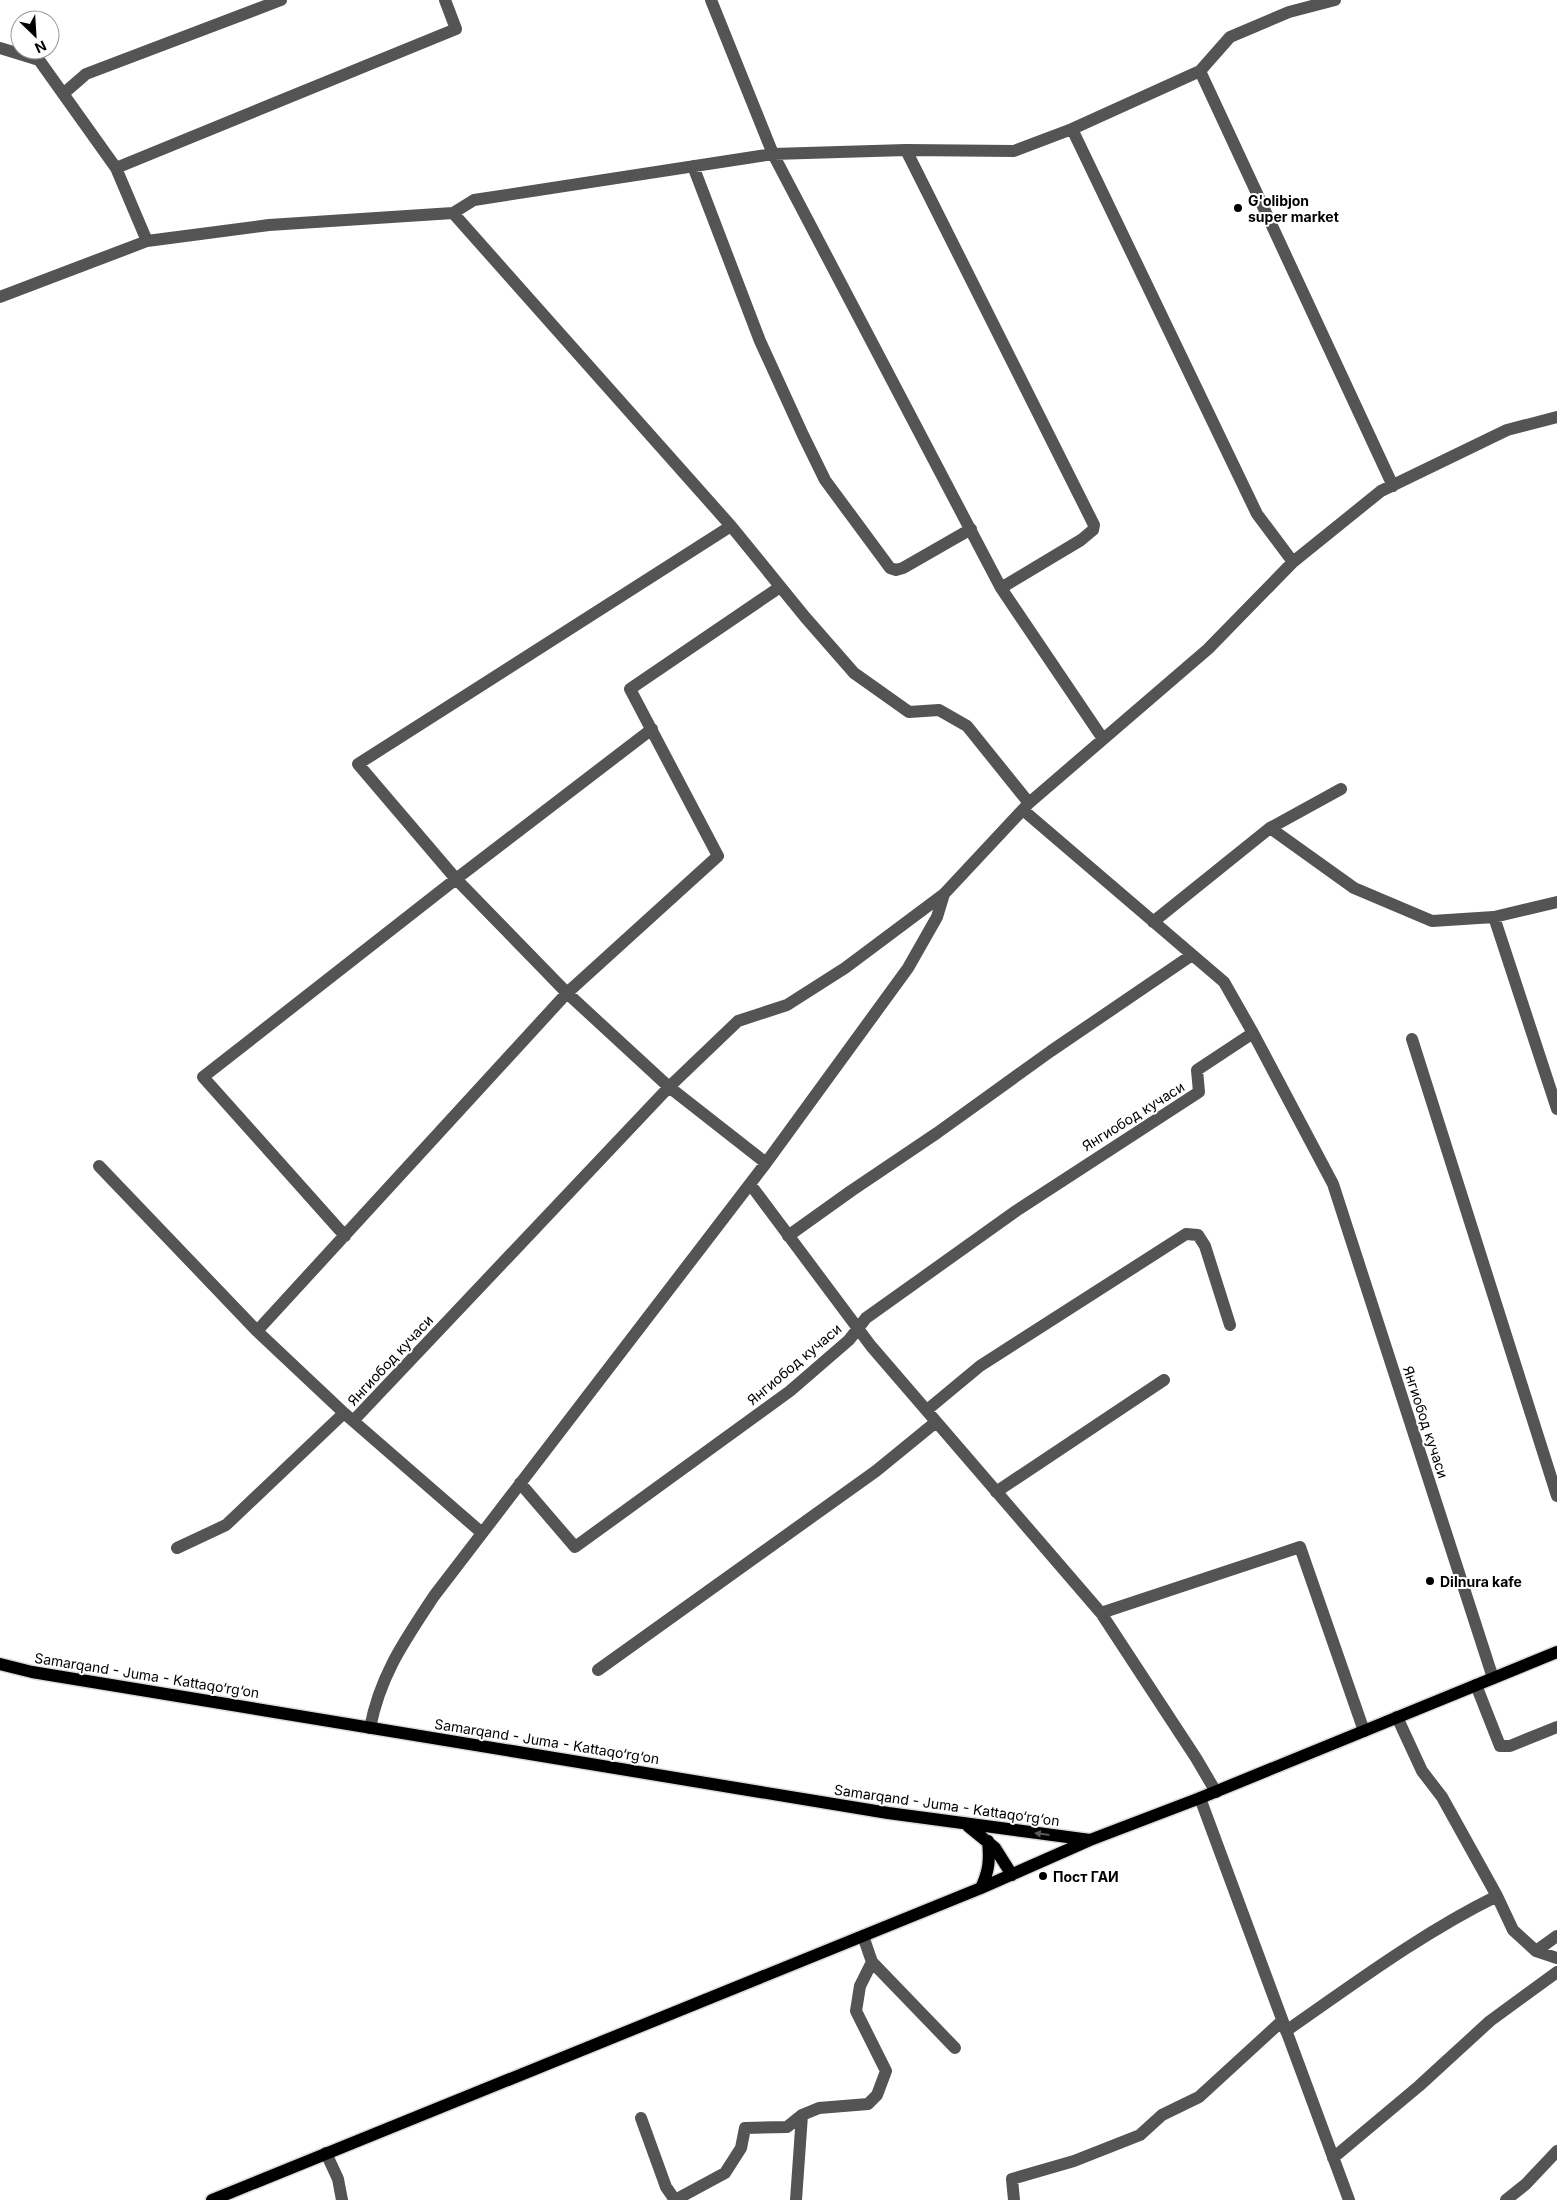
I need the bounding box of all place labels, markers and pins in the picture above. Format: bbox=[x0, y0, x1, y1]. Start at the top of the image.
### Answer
place label: G'olibjon super market bbox=[1248, 192, 1339, 225]
marker: G'olibjon super market bbox=[1232, 202, 1244, 214]
place label: Dilnura kafe bbox=[1440, 1573, 1522, 1590]
marker: Dilnura kafe bbox=[1424, 1575, 1436, 1587]
place label: Пост ГАИ bbox=[1053, 1868, 1119, 1885]
marker: Пост ГАИ bbox=[1037, 1870, 1049, 1882]

